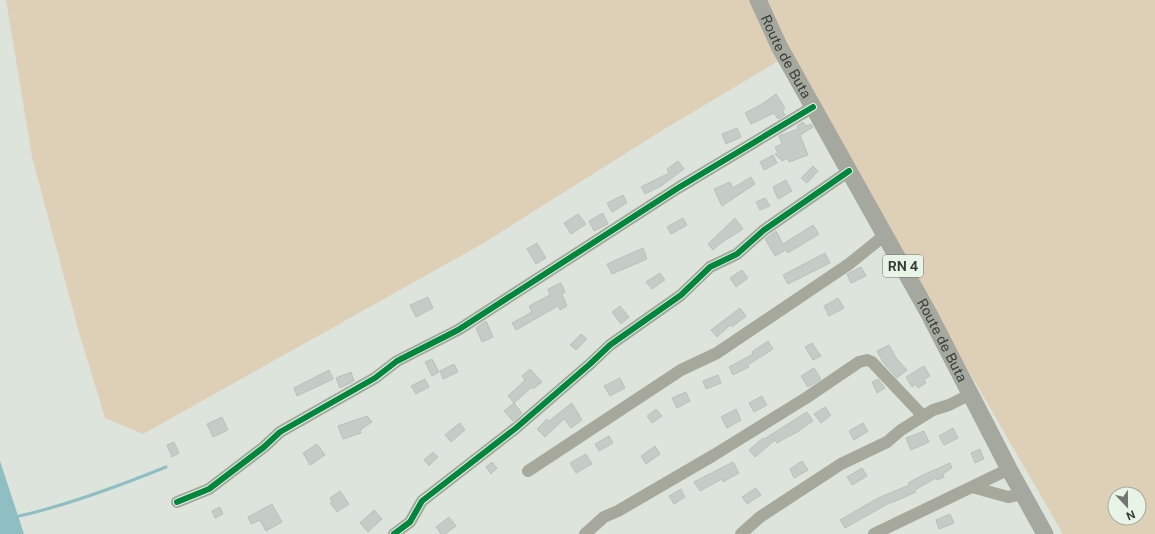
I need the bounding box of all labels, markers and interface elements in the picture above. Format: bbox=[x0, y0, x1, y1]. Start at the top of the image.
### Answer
street label: Route de Buta bbox=[758, 12, 815, 101]
road number: RN 4 bbox=[883, 255, 923, 277]
street label: Route de Buta bbox=[914, 296, 971, 385]
north arrow bbox=[1107, 486, 1147, 526]
text: N bbox=[1125, 508, 1137, 522]

